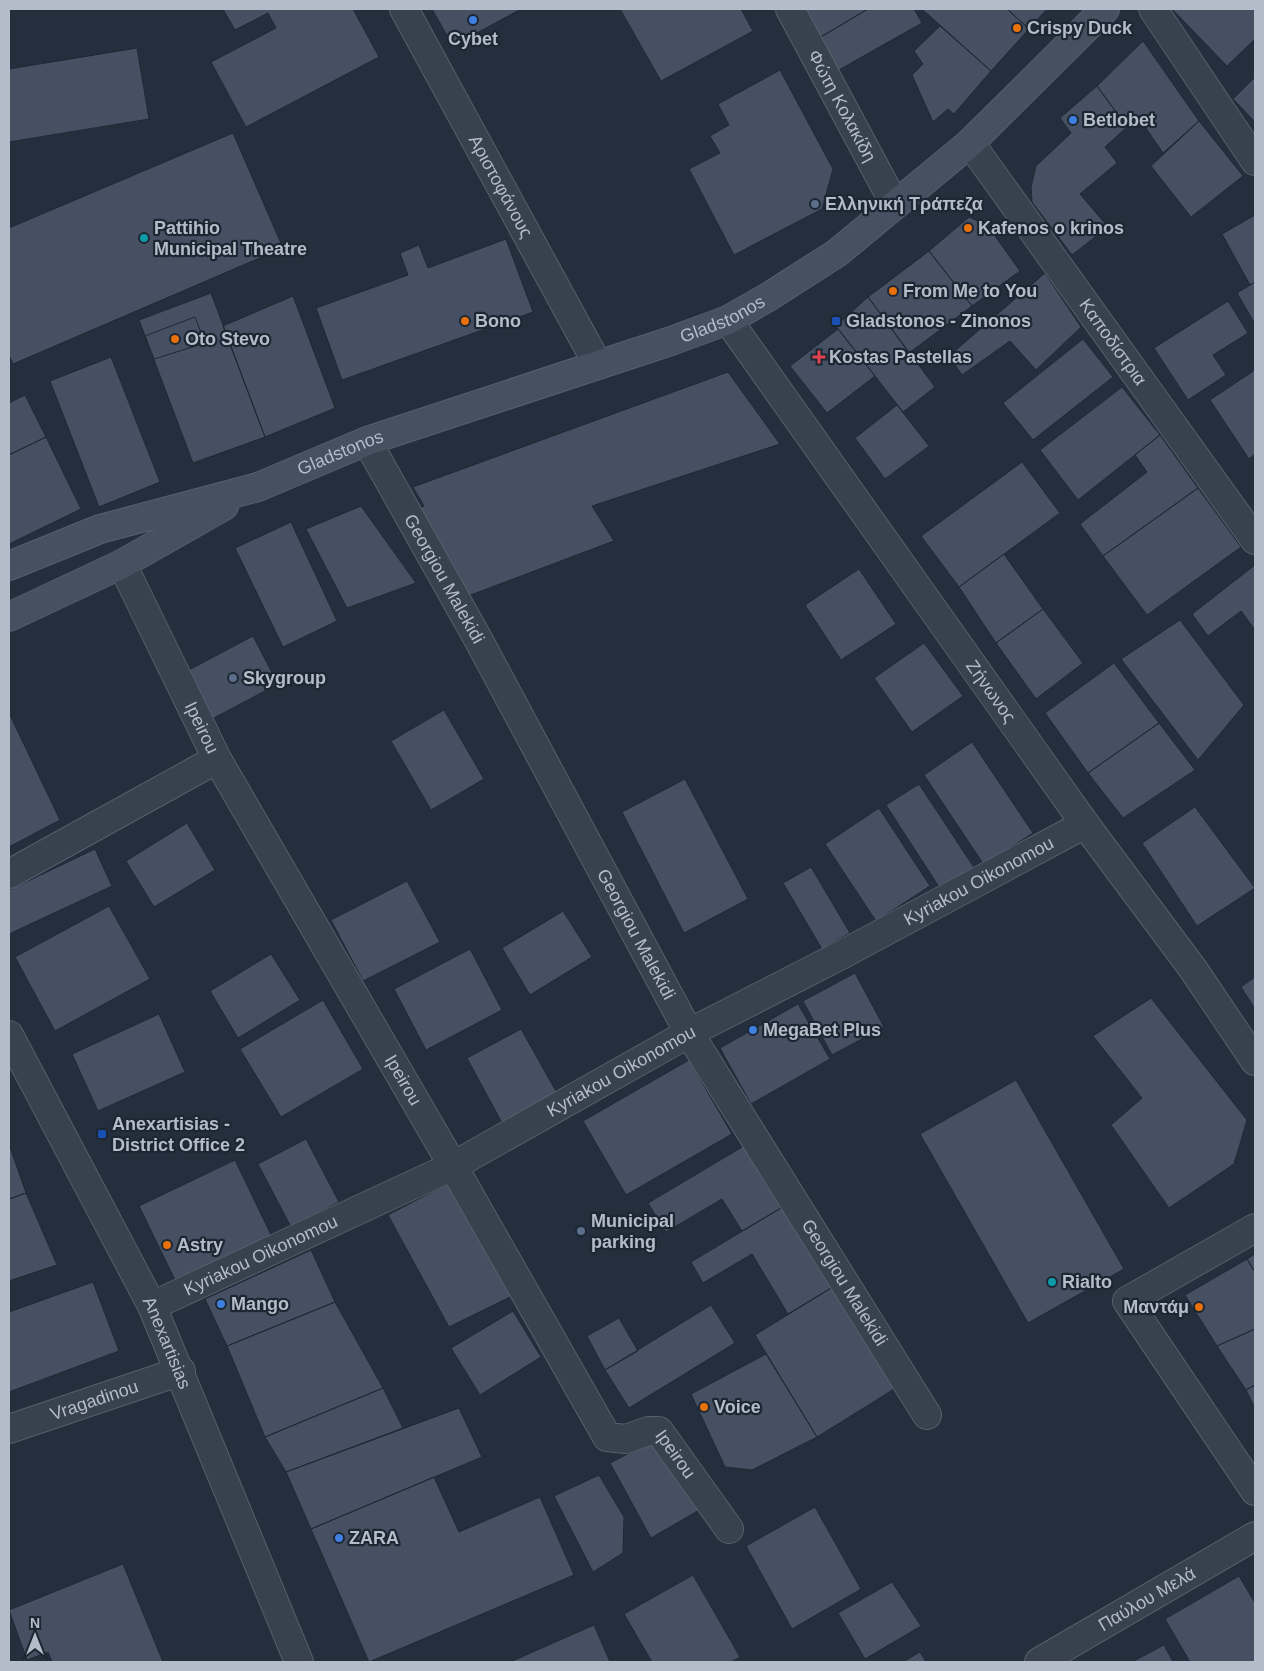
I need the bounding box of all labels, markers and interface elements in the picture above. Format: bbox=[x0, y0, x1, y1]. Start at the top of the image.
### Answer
marker: Cybet bbox=[467, 14, 479, 26]
place label: Crispy Duck bbox=[1027, 18, 1133, 38]
marker: Crispy Duck bbox=[1011, 22, 1023, 34]
place label: Cybet bbox=[448, 29, 498, 49]
street label: Φώτη Κολακίδη bbox=[804, 47, 880, 165]
place label: Betlobet bbox=[1083, 110, 1155, 130]
marker: Betlobet bbox=[1067, 114, 1079, 126]
street label: Αριστοφάνους bbox=[465, 132, 537, 241]
place label: Ελληνική Τράπεζα bbox=[825, 194, 983, 215]
marker: Ελληνική Τράπεζα bbox=[809, 198, 821, 210]
place label: Pattihio Municipal Theatre bbox=[154, 218, 307, 259]
place label: Kafenos o krinos bbox=[978, 218, 1124, 238]
marker: Kafenos o krinos bbox=[962, 222, 974, 234]
marker: Pattihio Municipal Theatre bbox=[138, 232, 150, 244]
place label: From Me to You bbox=[903, 281, 1037, 301]
marker: From Me to You bbox=[887, 285, 899, 297]
street label: Gladstonos bbox=[677, 291, 768, 347]
street label: Καποδίστρια bbox=[1075, 295, 1151, 389]
place label: Bono bbox=[475, 311, 521, 331]
place label: Gladstonos - Zinonos bbox=[846, 311, 1031, 331]
marker: Bono bbox=[459, 315, 471, 327]
marker: Gladstonos - Zinonos bbox=[830, 315, 842, 327]
place label: Oto Stevo bbox=[185, 329, 270, 349]
marker: Oto Stevo bbox=[169, 333, 181, 345]
place label: Kostas Pastellas bbox=[829, 347, 972, 367]
marker: Kostas Pastellas bbox=[813, 351, 825, 363]
street label: Gladstonos bbox=[294, 426, 386, 479]
street label: Georgiou Malekidi bbox=[400, 511, 489, 647]
street label: Ζήνωνος bbox=[962, 656, 1020, 727]
place label: Skygroup bbox=[243, 668, 326, 688]
marker: Skygroup bbox=[227, 672, 239, 684]
street label: Ipeirou bbox=[181, 698, 223, 757]
street label: Kyriakou Oikonomou bbox=[900, 833, 1057, 930]
street label: Georgiou Malekidi bbox=[593, 866, 679, 1003]
place label: MegaBet Plus bbox=[763, 1020, 881, 1040]
street label: Kyriakou Oikonomou bbox=[543, 1021, 699, 1121]
marker: MegaBet Plus bbox=[747, 1024, 759, 1036]
street label: Ipeirou bbox=[381, 1051, 426, 1109]
place label: Anexartisias - District Office 2 bbox=[112, 1114, 245, 1155]
marker: Anexartisias - District Office 2 bbox=[96, 1128, 108, 1140]
street label: Kyriakou Oikonomou bbox=[181, 1211, 341, 1300]
place label: Municipal parking bbox=[591, 1211, 674, 1252]
street label: Georgiou Malekidi bbox=[798, 1216, 891, 1349]
marker: Municipal parking bbox=[575, 1225, 587, 1237]
place label: Astry bbox=[177, 1235, 223, 1255]
marker: Astry bbox=[161, 1239, 173, 1251]
place label: Rialto bbox=[1062, 1272, 1112, 1292]
marker: Rialto bbox=[1046, 1276, 1058, 1288]
street label: Anexartisias bbox=[139, 1293, 195, 1392]
place label: Mango bbox=[231, 1294, 289, 1314]
place label: Μαντάμ bbox=[1123, 1297, 1189, 1317]
marker: Mango bbox=[215, 1298, 227, 1310]
marker: Μαντάμ bbox=[1193, 1301, 1205, 1313]
street label: Vragadinou bbox=[48, 1376, 141, 1424]
place label: Voice bbox=[714, 1397, 761, 1417]
marker: Voice bbox=[698, 1401, 710, 1413]
street label: Ipeirou bbox=[651, 1426, 700, 1482]
place label: ZARA bbox=[349, 1528, 399, 1548]
marker: ZARA bbox=[333, 1532, 345, 1544]
street label: Παύλου Μελά bbox=[1095, 1563, 1199, 1635]
north arrow bbox=[10, 1611, 60, 1661]
text: N bbox=[30, 1615, 40, 1631]

